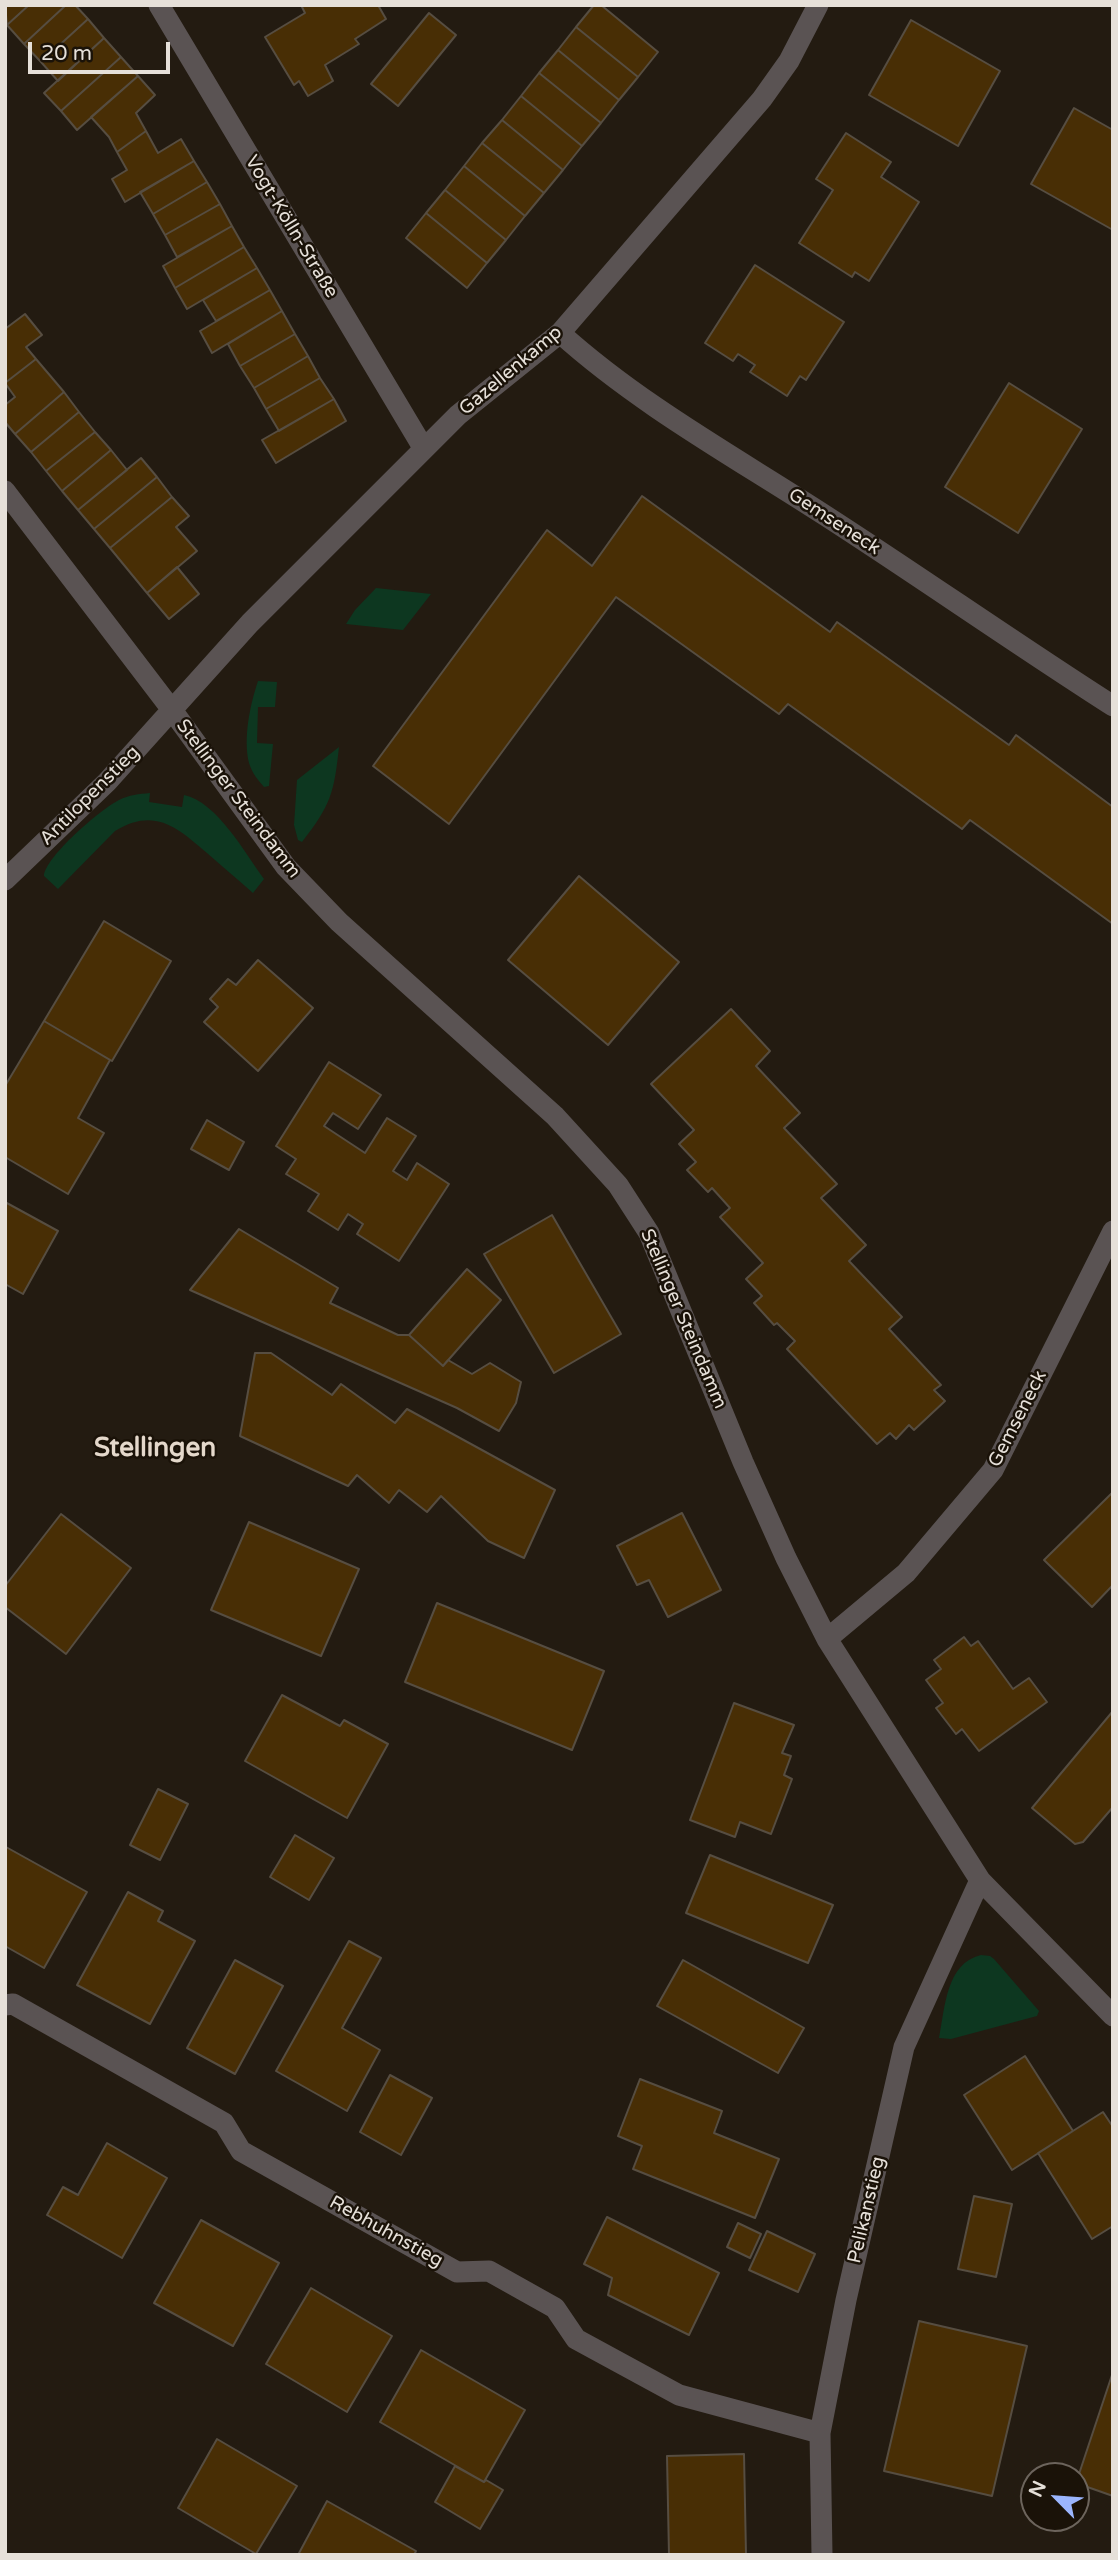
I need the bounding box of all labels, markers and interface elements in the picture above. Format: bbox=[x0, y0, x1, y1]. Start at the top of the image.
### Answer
scale bar bbox=[32, 28, 173, 72]
text: 20 m bbox=[41, 41, 92, 66]
street label: Vogt-Kölln-Straße bbox=[239, 152, 343, 302]
street label: Gazellenkamp bbox=[455, 321, 567, 421]
street label: Gemseneck bbox=[784, 484, 884, 560]
street label: Stellinger Steindamm bbox=[171, 715, 305, 883]
street label: Antilopenstieg bbox=[35, 741, 145, 851]
street label: Stellinger Steindamm bbox=[635, 1226, 731, 1412]
street label: Gemseneck bbox=[984, 1367, 1052, 1471]
district label: Stellingen bbox=[94, 1433, 216, 1465]
street label: Pelikanstieg bbox=[844, 2154, 890, 2266]
street label: Rebhuhnstieg bbox=[325, 2191, 447, 2273]
north arrow bbox=[1020, 2462, 1090, 2532]
text: N bbox=[1025, 2477, 1051, 2501]

